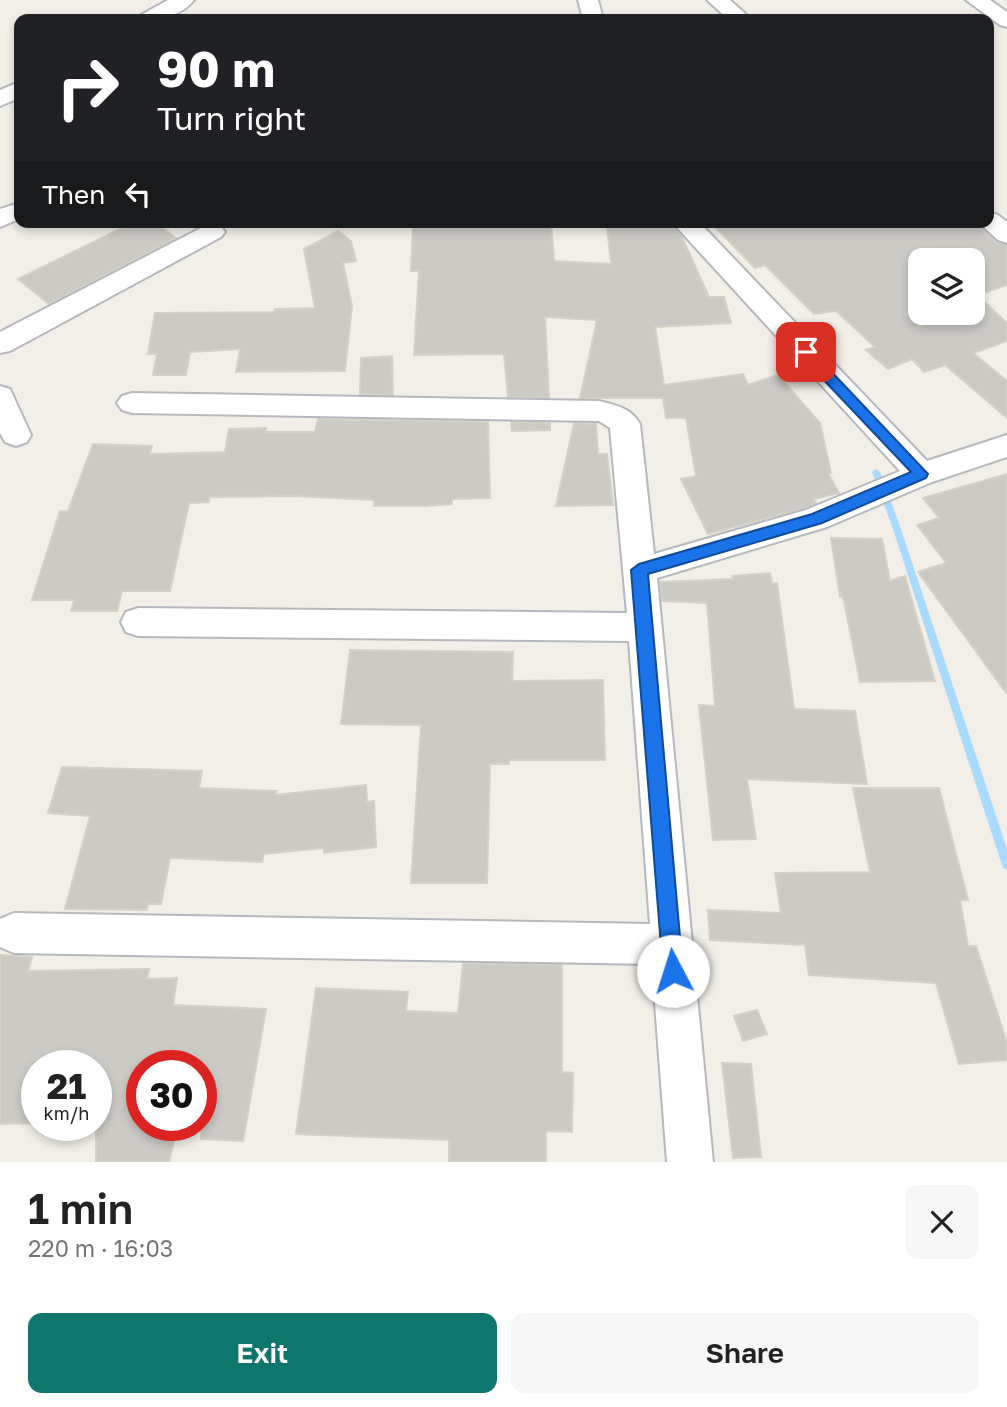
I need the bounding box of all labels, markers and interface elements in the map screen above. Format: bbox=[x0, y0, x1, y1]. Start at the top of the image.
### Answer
text: 90 m bbox=[157, 39, 275, 98]
icon: right bbox=[42, 42, 133, 133]
text: Turn right bbox=[157, 99, 306, 137]
icon: left bbox=[119, 175, 157, 213]
text: Then bbox=[42, 179, 105, 210]
map controls bbox=[908, 248, 985, 325]
button: layers bbox=[908, 248, 985, 325]
pin bbox=[776, 322, 836, 382]
icon: arrive bbox=[787, 333, 825, 371]
position arrow bbox=[636, 934, 710, 1008]
speed limit sign: 30 bbox=[126, 1050, 217, 1141]
text: 21 bbox=[47, 1065, 86, 1107]
text: km/h bbox=[44, 1102, 89, 1124]
text: 1 min bbox=[28, 1183, 133, 1233]
button: close bbox=[905, 1185, 979, 1259]
text: 220 m · 16:03 bbox=[28, 1234, 173, 1262]
button: Exit bbox=[28, 1313, 497, 1393]
button: Share bbox=[511, 1313, 979, 1393]

